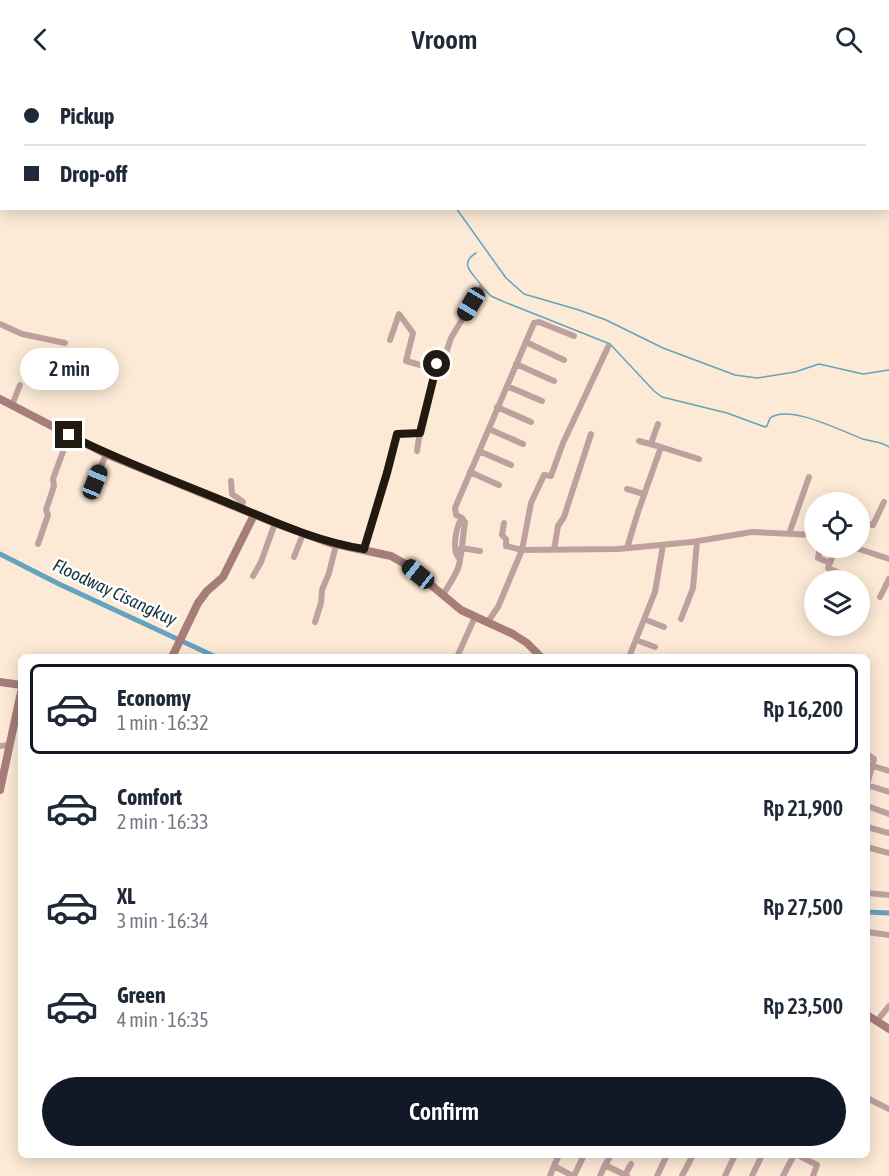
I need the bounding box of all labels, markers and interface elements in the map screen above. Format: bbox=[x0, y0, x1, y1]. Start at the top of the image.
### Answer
icon: back bbox=[24, 23, 57, 56]
icon: search bbox=[832, 23, 865, 56]
text: Vroom bbox=[411, 24, 478, 55]
text: Pickup bbox=[60, 103, 115, 129]
text: Drop-off bbox=[60, 161, 127, 187]
car bbox=[454, 284, 488, 324]
callout: 2 min bbox=[20, 348, 118, 390]
route start bbox=[423, 350, 450, 377]
text: 2 min bbox=[49, 357, 90, 380]
route end bbox=[55, 421, 82, 448]
car bbox=[80, 462, 110, 502]
map controls bbox=[804, 492, 870, 636]
button: locate bbox=[804, 492, 870, 558]
water label: Floodway Cisangkuy bbox=[50, 554, 181, 630]
car bbox=[398, 556, 438, 592]
button: layers bbox=[804, 570, 870, 636]
icon: car bbox=[45, 682, 99, 736]
text: Economy bbox=[117, 685, 191, 711]
text: Rp 16,200 bbox=[763, 696, 843, 722]
text: 1 min · 16:32 bbox=[117, 711, 209, 734]
icon: car bbox=[45, 781, 99, 835]
text: Comfort bbox=[117, 784, 182, 810]
text: Rp 21,900 bbox=[763, 795, 843, 821]
text: 2 min · 16:33 bbox=[117, 810, 209, 833]
icon: car bbox=[45, 880, 99, 934]
text: XL bbox=[117, 883, 135, 909]
text: Rp 27,500 bbox=[763, 894, 843, 920]
text: 3 min · 16:34 bbox=[117, 909, 209, 932]
icon: car bbox=[45, 979, 99, 1033]
text: Green bbox=[117, 982, 166, 1008]
text: Rp 23,500 bbox=[763, 993, 843, 1019]
text: 4 min · 16:35 bbox=[117, 1008, 209, 1031]
button: Confirm bbox=[42, 1077, 846, 1146]

